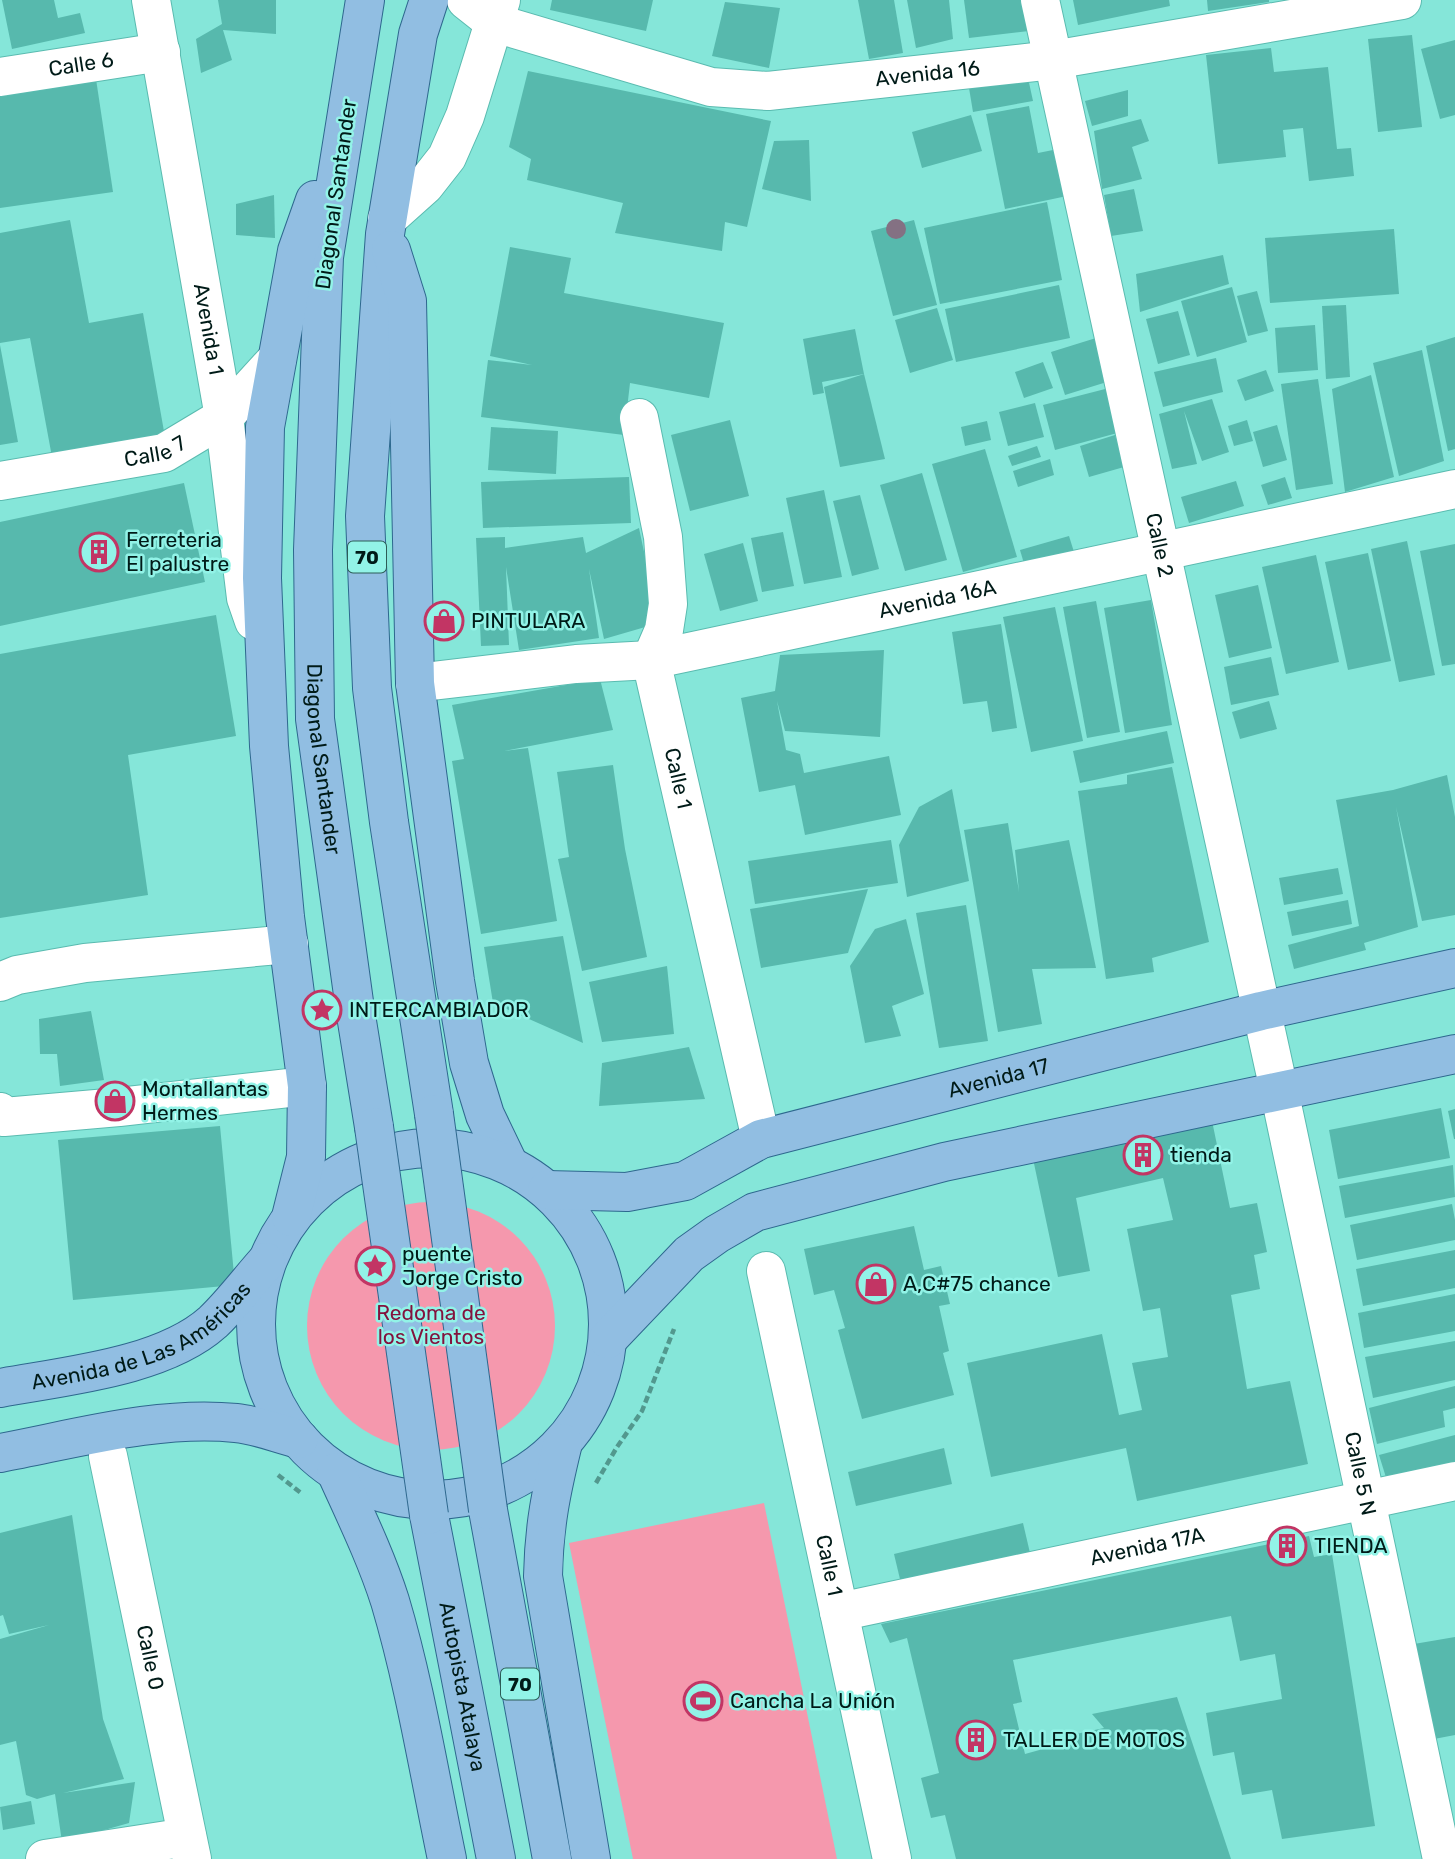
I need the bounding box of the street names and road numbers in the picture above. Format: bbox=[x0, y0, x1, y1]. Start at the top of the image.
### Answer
street label: Calle 6 bbox=[47, 47, 115, 81]
street label: Avenida 16 bbox=[874, 55, 981, 91]
street label: Diagonal Santander bbox=[310, 97, 361, 291]
street label: Avenida 1 bbox=[189, 281, 229, 377]
street label: Calle 7 bbox=[122, 430, 190, 472]
street label: Calle 2 bbox=[1141, 510, 1179, 579]
road number: 70 bbox=[348, 542, 386, 572]
street label: Avenida 16A bbox=[876, 574, 998, 623]
street label: Diagonal Santander bbox=[302, 663, 347, 856]
street label: Calle 1 bbox=[660, 745, 698, 811]
street label: Avenida 17 bbox=[945, 1053, 1052, 1103]
street label: Avenida de Las Américas bbox=[30, 1277, 256, 1394]
street label: Calle 5 N bbox=[1340, 1429, 1382, 1518]
street label: Avenida 17A bbox=[1088, 1522, 1206, 1570]
street label: Calle 1 bbox=[811, 1532, 848, 1598]
street label: Autopista Atalaya bbox=[434, 1600, 492, 1774]
street label: Calle 0 bbox=[132, 1623, 170, 1692]
road number: 70 bbox=[501, 1668, 539, 1700]

